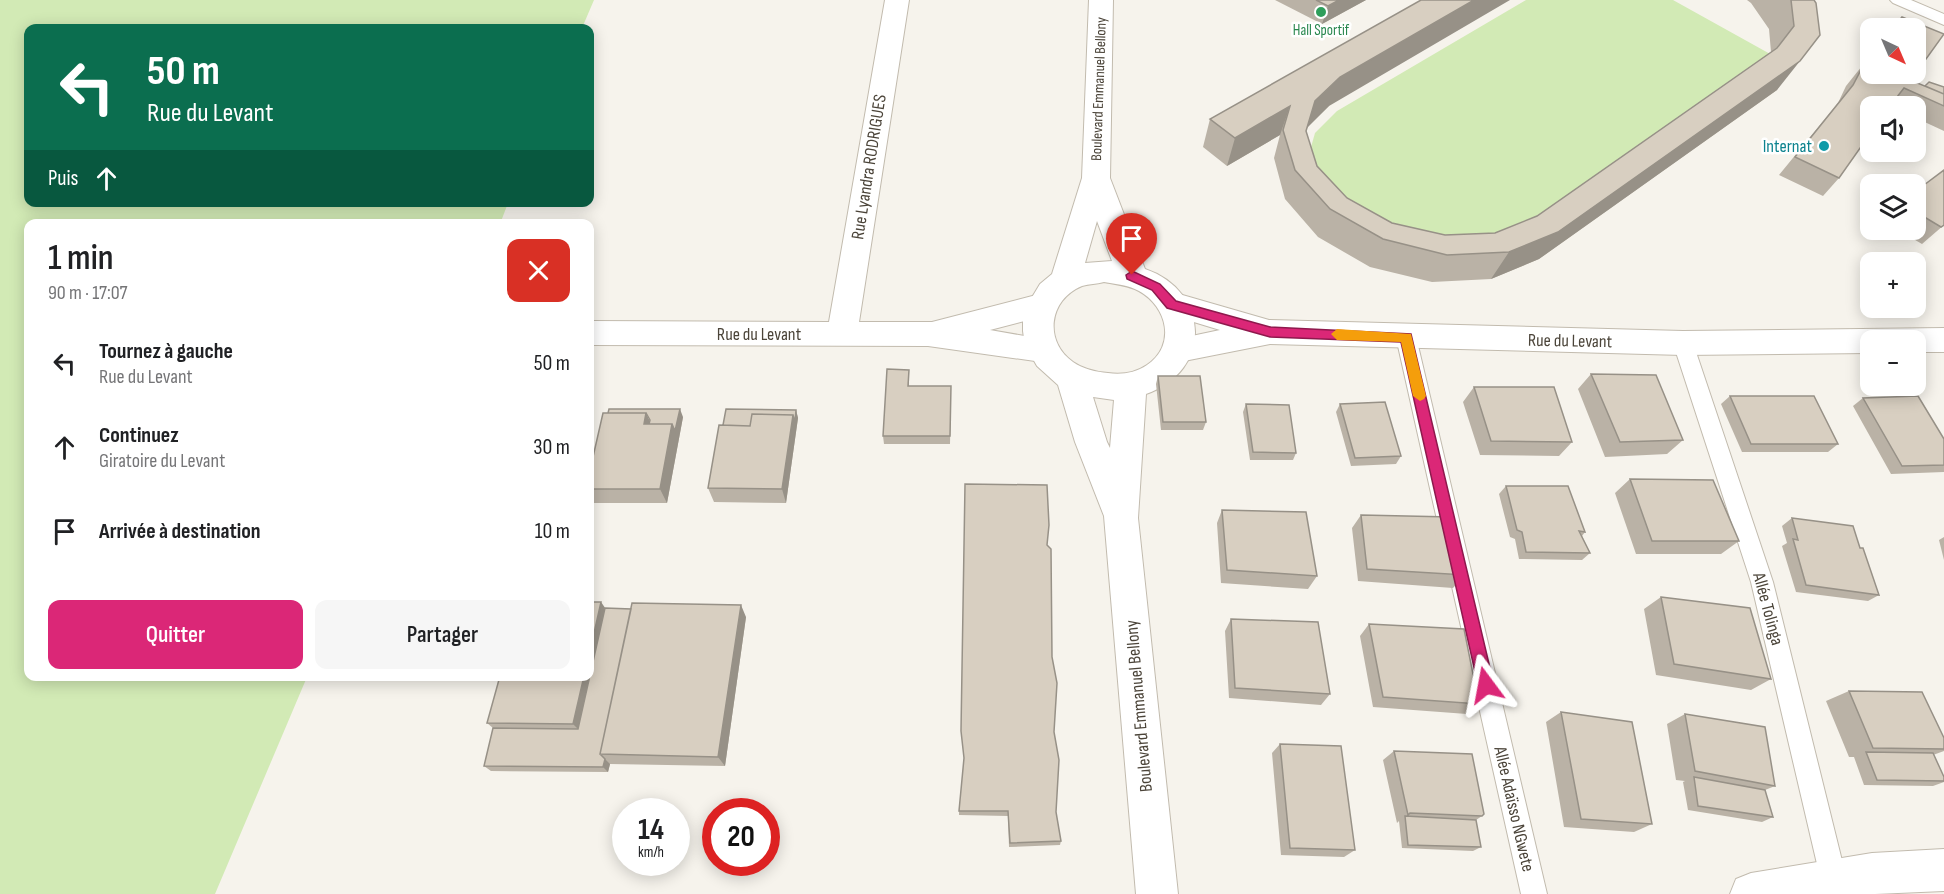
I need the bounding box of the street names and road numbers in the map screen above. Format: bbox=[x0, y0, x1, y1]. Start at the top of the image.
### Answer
street label: Boulevard Emmanuel Bellony bbox=[1087, 17, 1111, 161]
street label: Rue Lyandra RODRIGUES bbox=[847, 93, 891, 241]
street label: Rue du Levant bbox=[717, 324, 802, 345]
street label: Rue du Levant bbox=[1528, 330, 1613, 352]
street label: Allée Tolinga bbox=[1748, 569, 1788, 648]
street label: Boulevard Emmanuel Bellony bbox=[1121, 619, 1157, 793]
street label: Allée Adaïsso NGwete bbox=[1489, 743, 1539, 874]

